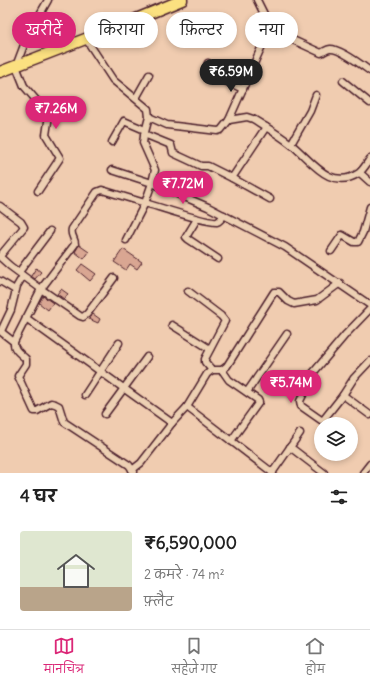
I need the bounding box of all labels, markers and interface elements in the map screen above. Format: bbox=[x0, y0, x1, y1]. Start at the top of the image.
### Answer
chip: खरीदें bbox=[12, 12, 76, 48]
chip: किराया bbox=[84, 12, 158, 48]
chip: फ़िल्टर bbox=[166, 12, 237, 48]
chip: नया bbox=[245, 12, 298, 48]
pin: ₹6.59M bbox=[198, 59, 264, 93]
text: ₹6.59M bbox=[209, 63, 253, 80]
pin: ₹7.26M bbox=[23, 96, 89, 130]
text: ₹7.26M bbox=[34, 100, 78, 117]
pin: ₹7.72M bbox=[150, 171, 216, 205]
text: ₹7.72M bbox=[162, 175, 204, 192]
pin: ₹5.74M bbox=[258, 370, 324, 404]
text: ₹5.74M bbox=[269, 374, 313, 391]
map controls bbox=[314, 417, 358, 461]
button: layers bbox=[314, 417, 358, 461]
text: 4 घर bbox=[20, 485, 57, 507]
icon: filters bbox=[328, 486, 350, 508]
text: ₹6,590,000 bbox=[144, 532, 237, 554]
icon: home bbox=[52, 547, 100, 595]
text: 2 कमरे · 74 m² bbox=[144, 566, 225, 583]
text: फ़्लैट bbox=[144, 593, 174, 610]
tab: मानचित्र bbox=[44, 635, 84, 681]
tab: सहेजे गए bbox=[171, 635, 217, 681]
tab: होम bbox=[304, 635, 326, 681]

